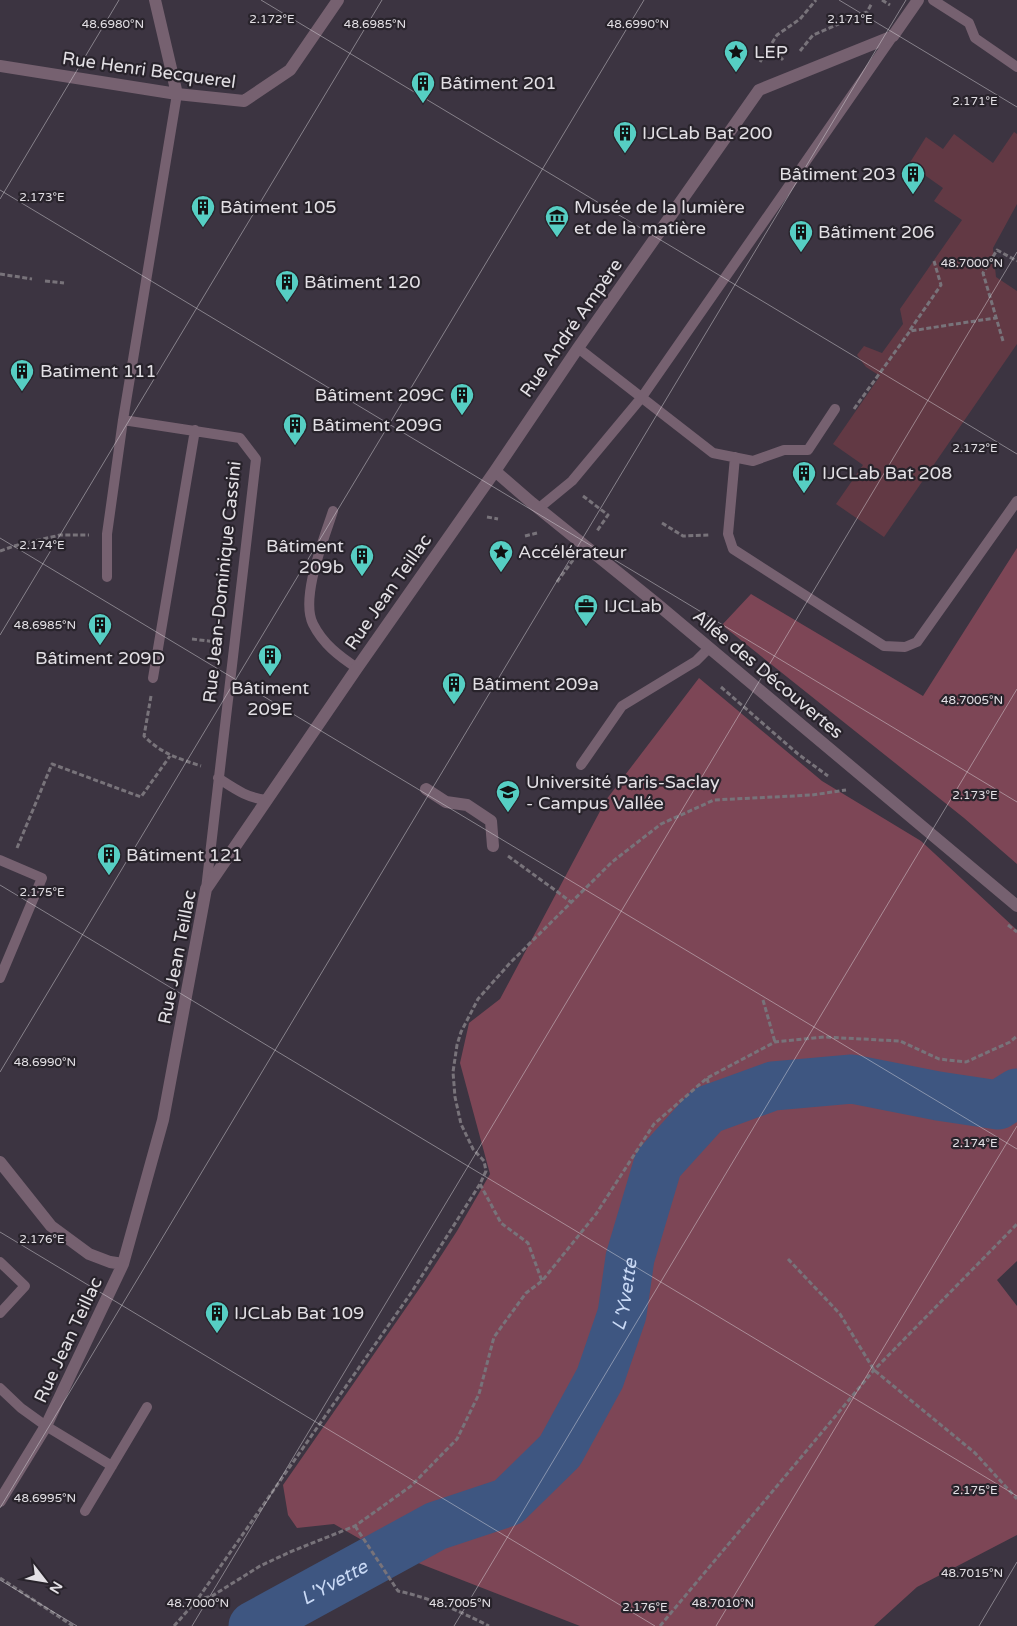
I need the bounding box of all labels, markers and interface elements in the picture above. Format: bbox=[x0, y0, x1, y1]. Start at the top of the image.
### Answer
text: 2.172°E bbox=[249, 12, 295, 26]
text: 2.171°E bbox=[827, 12, 873, 26]
text: 48.6980°N bbox=[82, 17, 144, 31]
text: 48.6985°N bbox=[344, 17, 406, 31]
text: 48.6990°N bbox=[607, 17, 669, 31]
place icon: LEP bbox=[723, 39, 749, 73]
place label: LEP bbox=[754, 41, 788, 63]
street label: Rue Henri Becquerel bbox=[61, 47, 237, 93]
building icon: Bâtiment 201 bbox=[410, 70, 436, 104]
place label: Bâtiment 201 bbox=[440, 72, 557, 94]
text: 2.171°E bbox=[952, 94, 998, 108]
building icon: IJCLab Bat 200 bbox=[612, 120, 638, 154]
place label: IJCLab Bat 200 bbox=[642, 122, 772, 144]
building icon: Bâtiment 203 bbox=[900, 161, 926, 195]
place label: Bâtiment 203 bbox=[779, 163, 896, 185]
text: 2.173°E bbox=[19, 190, 65, 204]
building icon: Bâtiment 105 bbox=[190, 194, 216, 228]
place label: Bâtiment 105 bbox=[220, 196, 337, 218]
place label: Musée de la lumière et de la matière bbox=[574, 196, 745, 239]
museum icon: Musée de la lumière et de la matière bbox=[544, 204, 570, 238]
building icon: Bâtiment 206 bbox=[788, 219, 814, 253]
place label: Bâtiment 206 bbox=[818, 221, 935, 243]
street label: Rue André Ampère bbox=[515, 255, 627, 401]
text: 48.7000°N bbox=[941, 256, 1003, 270]
building icon: Bâtiment 120 bbox=[274, 269, 300, 303]
place label: Bâtiment 120 bbox=[304, 271, 421, 293]
building icon: Batiment 111 bbox=[9, 358, 35, 392]
place label: Batiment 111 bbox=[40, 360, 157, 382]
building icon: Bâtiment 209C bbox=[449, 382, 475, 416]
place label: Bâtiment 209C bbox=[315, 384, 444, 406]
building icon: Bâtiment 209G bbox=[282, 412, 308, 446]
place label: Bâtiment 209G bbox=[312, 414, 442, 436]
text: 2.172°E bbox=[952, 441, 998, 455]
street label: Rue Jean-Dominique Cassini bbox=[198, 460, 246, 704]
building icon: IJCLab Bat 208 bbox=[791, 460, 817, 494]
place label: IJCLab Bat 208 bbox=[822, 462, 952, 484]
street label: Rue Jean Teillac bbox=[340, 530, 436, 654]
place label: Bâtiment 209b bbox=[266, 535, 344, 578]
text: 2.174°E bbox=[19, 538, 65, 552]
place icon: Accélérateur bbox=[488, 539, 514, 573]
place label: Accélérateur bbox=[518, 541, 627, 563]
building icon: Bâtiment 209b bbox=[349, 543, 375, 577]
office icon: IJCLab bbox=[573, 593, 599, 627]
place label: IJCLab bbox=[604, 595, 662, 617]
street label: Allée des Découvertes bbox=[689, 605, 847, 743]
building icon: Bâtiment 209D bbox=[87, 612, 113, 646]
text: 48.6985°N bbox=[14, 618, 76, 632]
building icon: Bâtiment 209E bbox=[257, 643, 283, 677]
place label: Bâtiment 209D bbox=[35, 647, 165, 669]
building icon: Bâtiment 209a bbox=[441, 671, 467, 705]
place label: Bâtiment 209a bbox=[472, 673, 599, 695]
place label: Bâtiment 209E bbox=[231, 677, 309, 720]
text: 48.7005°N bbox=[941, 693, 1003, 707]
place label: Université Paris-Saclay - Campus Vallée bbox=[526, 771, 720, 814]
school or university icon: Université Paris-Saclay - Campus Vallée bbox=[495, 779, 521, 813]
text: 2.173°E bbox=[952, 788, 998, 802]
building icon: Bâtiment 121 bbox=[96, 842, 122, 876]
place label: Bâtiment 121 bbox=[126, 844, 243, 866]
text: 2.175°E bbox=[19, 885, 65, 899]
street label: Rue Jean Teillac bbox=[153, 888, 201, 1026]
text: 48.6990°N bbox=[14, 1055, 76, 1069]
text: 2.174°E bbox=[952, 1136, 998, 1150]
text: 2.176°E bbox=[19, 1232, 65, 1246]
water label: L'Yvette bbox=[607, 1256, 642, 1333]
street label: Rue Jean Teillac bbox=[29, 1274, 107, 1406]
building icon: IJCLab Bat 109 bbox=[204, 1300, 230, 1334]
place label: IJCLab Bat 109 bbox=[234, 1302, 364, 1324]
text: 2.175°E bbox=[952, 1483, 998, 1497]
text: 48.6995°N bbox=[14, 1491, 76, 1505]
water label: L'Yvette bbox=[297, 1555, 372, 1610]
north arrow bbox=[20, 1556, 70, 1606]
text: 48.7015°N bbox=[941, 1566, 1003, 1580]
text: N bbox=[46, 1578, 66, 1597]
text: 48.7000°N bbox=[167, 1596, 229, 1610]
text: 48.7005°N bbox=[429, 1596, 491, 1610]
text: 48.7010°N bbox=[692, 1596, 754, 1610]
text: 2.176°E bbox=[622, 1600, 668, 1614]

